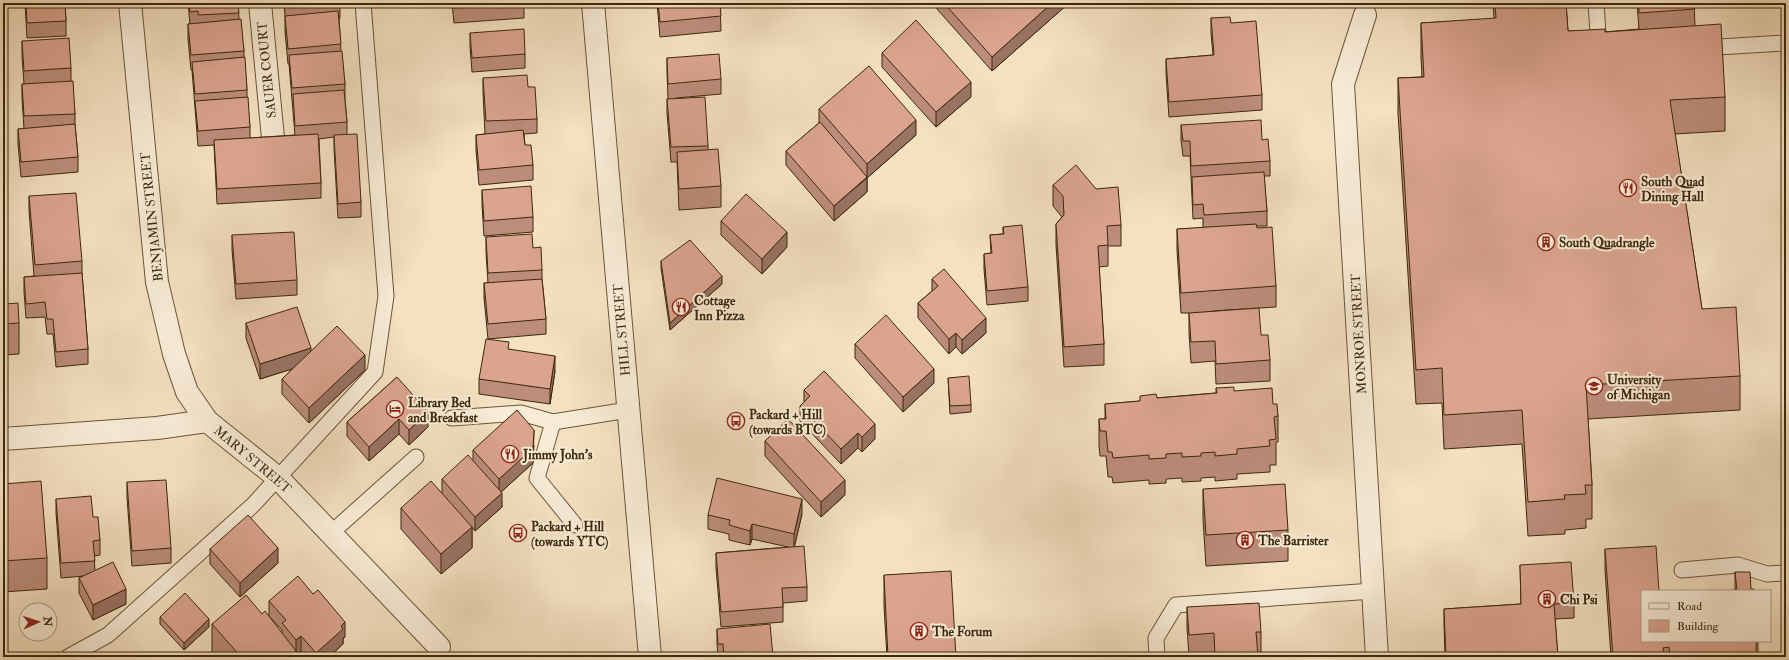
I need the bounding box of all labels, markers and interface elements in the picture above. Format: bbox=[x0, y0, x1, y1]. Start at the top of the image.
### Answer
street label: SAUER COURT bbox=[254, 20, 280, 119]
street label: BENJAMIN STREET bbox=[137, 151, 167, 282]
place label: South Quad Dining Hall bbox=[1641, 174, 1705, 206]
restaurant icon: South Quad Dining Hall bbox=[1618, 178, 1638, 198]
building icon: South Quadrangle bbox=[1536, 232, 1556, 252]
place label: South Quadrangle bbox=[1559, 235, 1655, 252]
street label: MONROE STREET bbox=[1348, 273, 1370, 395]
street label: HILL STREET bbox=[610, 283, 634, 376]
place label: Cottage Inn Pizza bbox=[694, 293, 745, 324]
restaurant icon: Cottage Inn Pizza bbox=[671, 297, 691, 317]
place label: University of Michigan bbox=[1607, 372, 1670, 404]
school or university icon: University of Michigan bbox=[1584, 376, 1604, 396]
place label: Library Bed and Breakfast bbox=[408, 395, 478, 426]
hotel icon: Library Bed and Breakfast bbox=[385, 399, 405, 419]
place label: Packard + Hill (towards BTC) bbox=[749, 407, 826, 438]
bus stop icon: Packard + Hill (towards BTC) bbox=[726, 411, 746, 431]
street label: MARY STREET bbox=[210, 423, 295, 497]
restaurant icon: Jimmy John's bbox=[500, 444, 520, 464]
place label: Jimmy John's bbox=[522, 447, 593, 464]
place label: Packard + Hill (towards YTC) bbox=[531, 519, 608, 550]
bus stop icon: Packard + Hill (towards YTC) bbox=[508, 523, 528, 543]
building icon: The Barrister bbox=[1235, 530, 1255, 550]
place label: The Barrister bbox=[1257, 533, 1330, 549]
building icon: Chi Psi bbox=[1537, 589, 1557, 609]
legend bbox=[1641, 590, 1771, 642]
place label: Chi Psi bbox=[1560, 592, 1598, 608]
text: Road bbox=[1677, 599, 1702, 614]
north arrow bbox=[18, 602, 58, 642]
text: N bbox=[41, 615, 54, 628]
text: Building bbox=[1677, 619, 1720, 634]
building icon: The Forum bbox=[909, 621, 929, 641]
place label: The Forum bbox=[931, 624, 993, 640]

